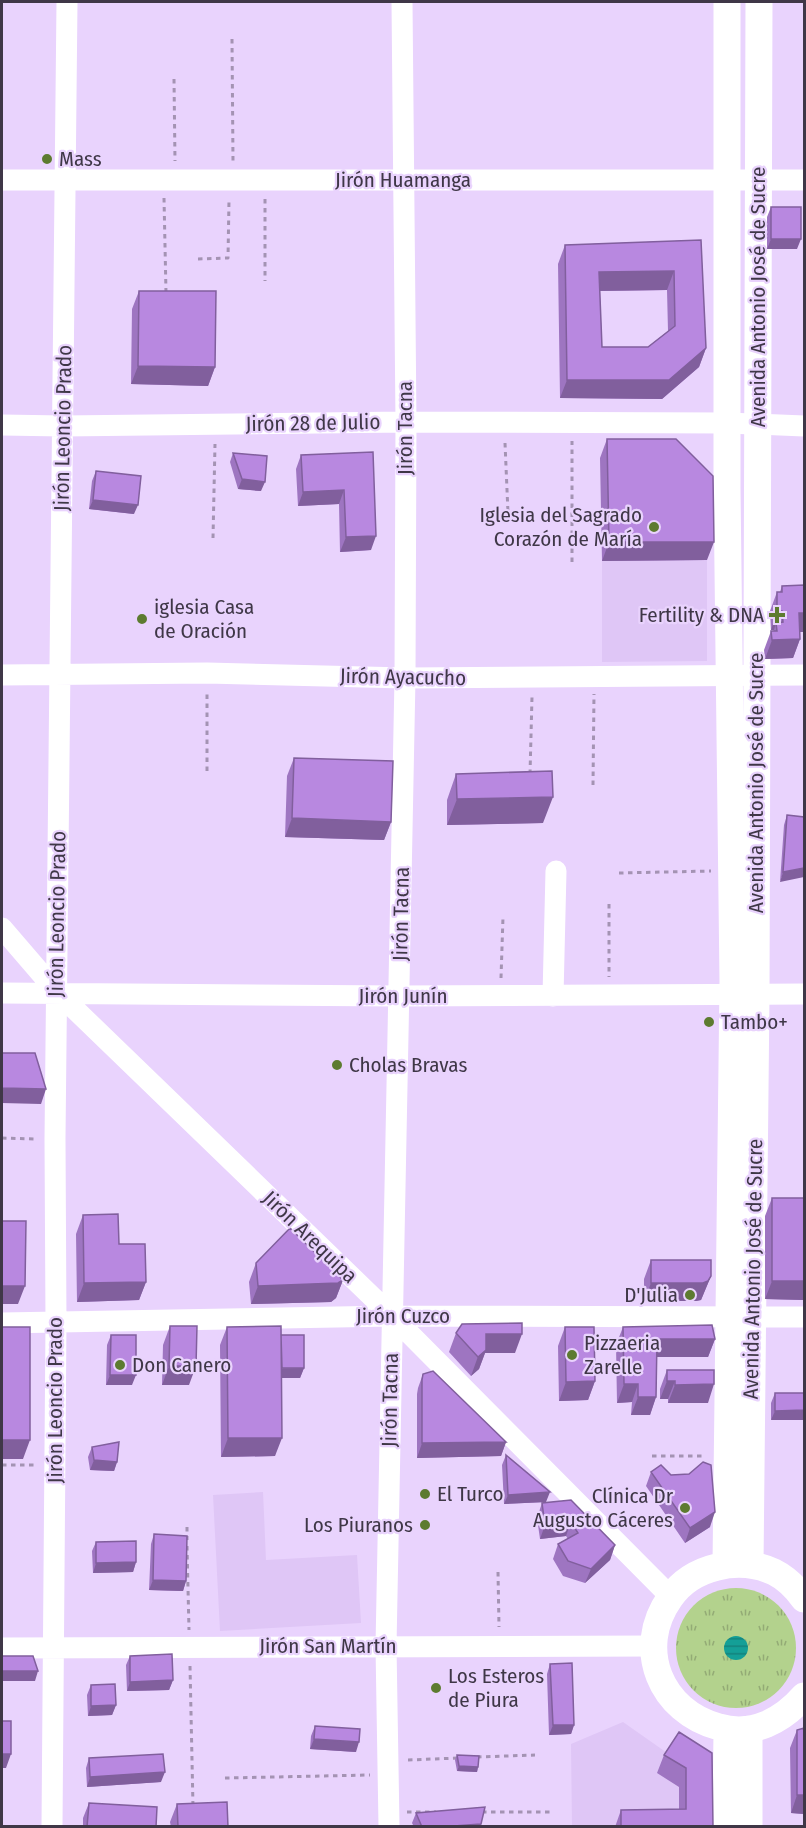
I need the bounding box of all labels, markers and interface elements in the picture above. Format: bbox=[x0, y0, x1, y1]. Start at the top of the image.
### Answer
place label: Mass bbox=[59, 146, 102, 172]
marker: Mass bbox=[40, 152, 54, 166]
street label: Jirón Huamanga bbox=[335, 167, 471, 193]
street label: Avenida Antonio José de Sucre bbox=[745, 167, 771, 427]
street label: Jirón Leoncio Prado bbox=[49, 345, 77, 511]
street label: Jirón Tacna bbox=[392, 381, 418, 475]
street label: Jirón 28 de Julio bbox=[245, 409, 381, 437]
place label: Iglesia del Sagrado Corazón de María bbox=[480, 502, 642, 552]
marker: Iglesia del Sagrado Corazón de María bbox=[647, 520, 661, 534]
place label: iglesia Casa de Oración bbox=[154, 594, 254, 644]
place label: Fertility & DNA bbox=[639, 602, 764, 628]
marker: Fertility & DNA bbox=[768, 606, 786, 624]
marker: iglesia Casa de Oración bbox=[135, 612, 149, 626]
street label: Avenida Antonio José de Sucre bbox=[743, 653, 769, 913]
street label: Jirón Ayacucho bbox=[340, 663, 466, 691]
street label: Jirón Leoncio Prado bbox=[43, 831, 71, 997]
street label: Jirón Tacna bbox=[387, 867, 415, 961]
street label: Jirón Junín bbox=[359, 983, 447, 1009]
place label: Tambo+ bbox=[721, 1009, 788, 1035]
marker: Tambo+ bbox=[702, 1015, 716, 1029]
place label: Cholas Bravas bbox=[349, 1052, 467, 1078]
marker: Cholas Bravas bbox=[330, 1058, 344, 1072]
street label: Avenida Antonio José de Sucre bbox=[738, 1138, 768, 1400]
street label: Jirón Arequipa bbox=[257, 1185, 363, 1289]
place label: D'Julia bbox=[624, 1282, 678, 1308]
marker: D'Julia bbox=[683, 1288, 697, 1302]
street label: Jirón Cuzco bbox=[356, 1303, 450, 1329]
street label: Jirón Leoncio Prado bbox=[42, 1317, 68, 1483]
place label: Pizzaeria Zarelle bbox=[584, 1330, 660, 1380]
marker: Pizzaeria Zarelle bbox=[565, 1348, 579, 1362]
place label: Don Canero bbox=[132, 1352, 231, 1378]
street label: Jirón Tacna bbox=[376, 1353, 404, 1447]
marker: Don Canero bbox=[113, 1358, 127, 1372]
place label: El Turco bbox=[437, 1481, 503, 1507]
place label: Clínica Dr Augusto Cáceres bbox=[533, 1483, 674, 1533]
marker: El Turco bbox=[418, 1487, 432, 1501]
marker: Clínica Dr Augusto Cáceres bbox=[678, 1501, 692, 1515]
place label: Los Piuranos bbox=[304, 1512, 413, 1538]
marker: Los Piuranos bbox=[418, 1518, 432, 1532]
street label: Jirón San Martín bbox=[259, 1633, 397, 1659]
place label: Los Esteros de Piura bbox=[448, 1663, 544, 1713]
marker: Los Esteros de Piura bbox=[429, 1681, 443, 1695]

